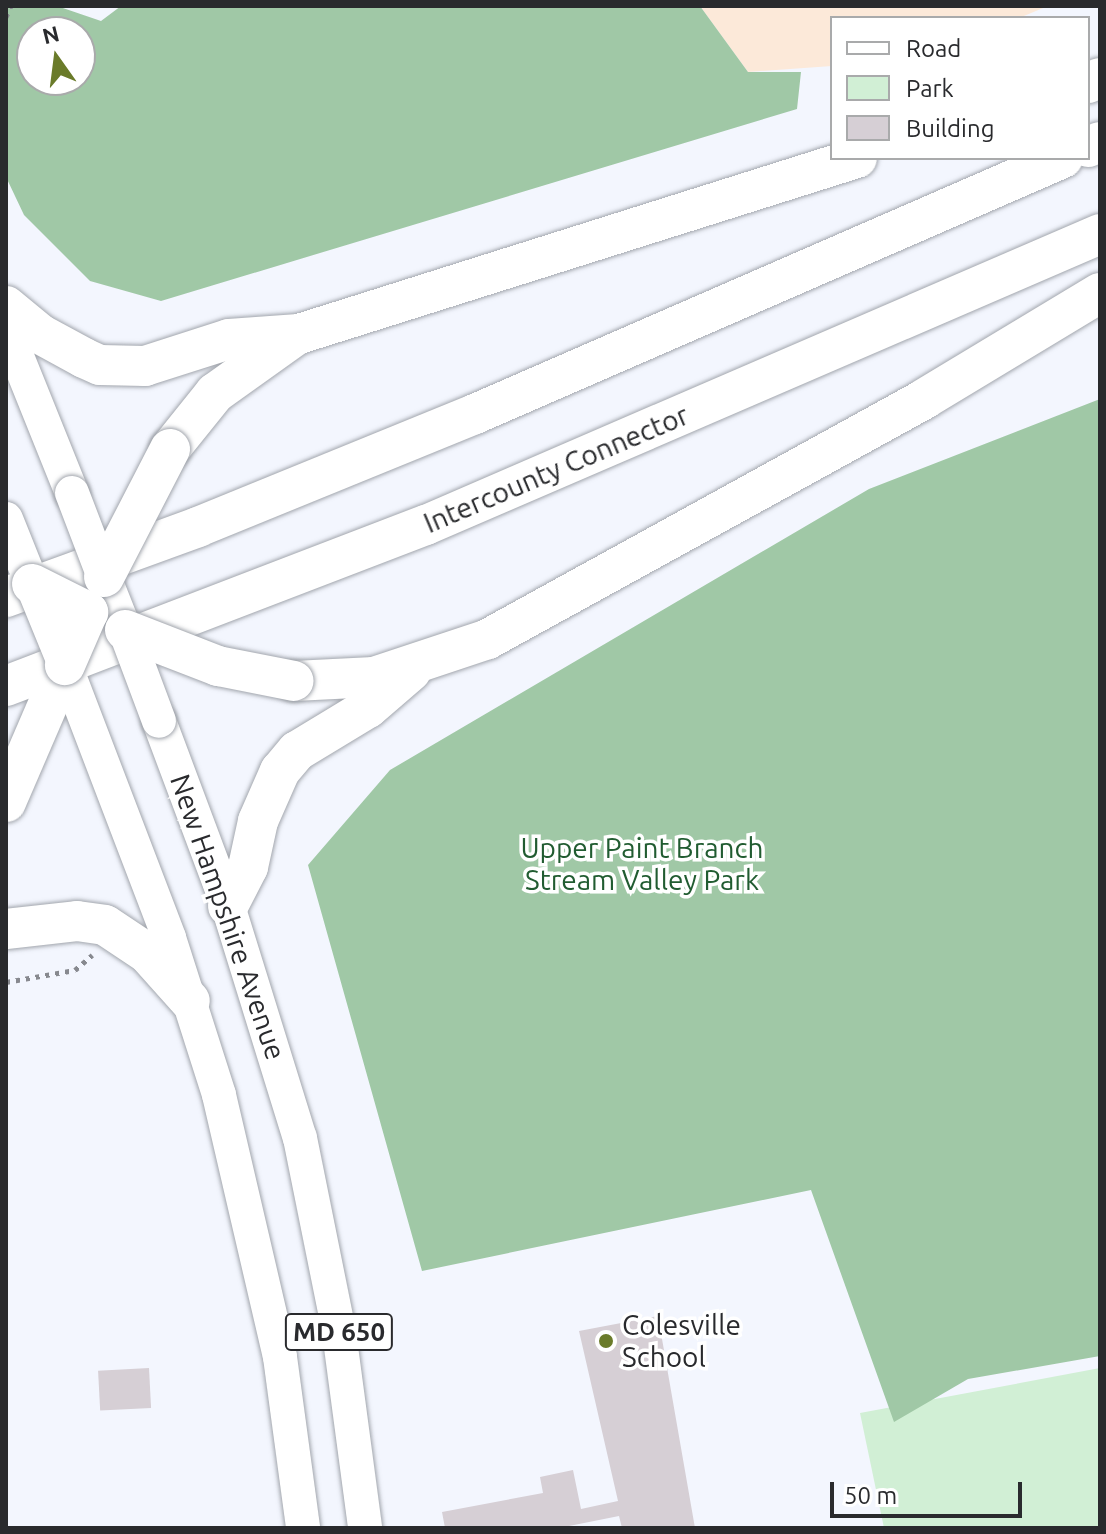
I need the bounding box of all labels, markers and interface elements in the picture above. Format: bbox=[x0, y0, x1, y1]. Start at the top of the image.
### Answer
north arrow bbox=[16, 16, 96, 96]
legend bbox=[830, 16, 1090, 160]
text: N bbox=[40, 20, 62, 48]
text: Road bbox=[906, 35, 961, 62]
text: Park bbox=[906, 75, 954, 102]
text: Building bbox=[906, 115, 994, 142]
street label: Intercounty Connector bbox=[419, 398, 693, 540]
street label: New Hampshire Avenue bbox=[163, 770, 293, 1064]
park label: Upper Paint Branch Stream Valley Park bbox=[520, 831, 764, 897]
place label: Colesville School bbox=[622, 1308, 741, 1374]
road number: MD 650 bbox=[283, 1310, 395, 1354]
marker: Colesville School bbox=[597, 1332, 615, 1350]
scale bar bbox=[834, 1466, 1026, 1516]
text: 50 m bbox=[844, 1482, 897, 1509]

